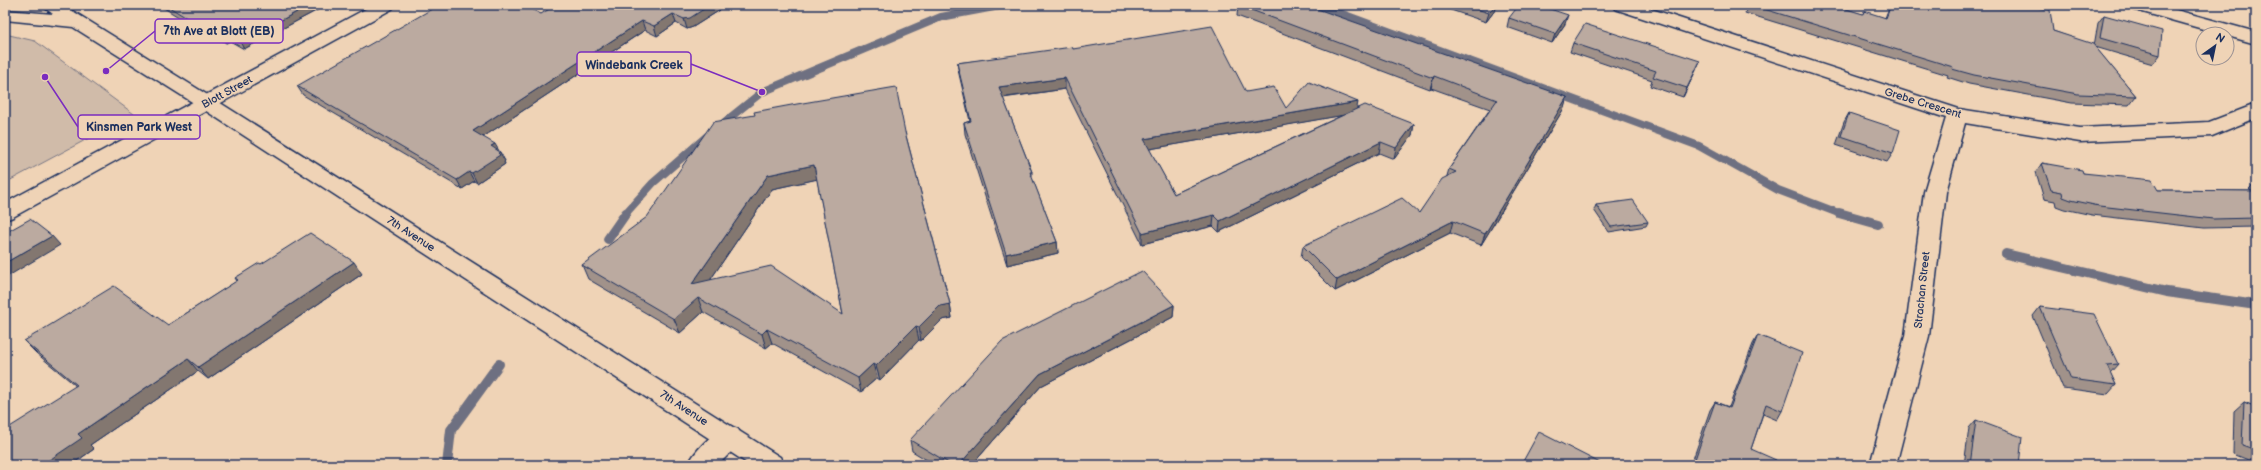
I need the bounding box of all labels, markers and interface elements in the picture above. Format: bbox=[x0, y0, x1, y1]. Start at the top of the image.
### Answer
callout: 7th Ave at Blott (EB) bbox=[155, 19, 283, 43]
text: 7th Ave at Blott (EB) bbox=[163, 24, 275, 39]
north arrow bbox=[2195, 26, 2235, 66]
text: N bbox=[2213, 30, 2227, 46]
callout: Windebank Creek bbox=[577, 52, 691, 76]
text: Windebank Creek bbox=[585, 58, 683, 73]
street label: Blott Street bbox=[199, 73, 255, 111]
street label: Grebe Crescent bbox=[1883, 85, 1964, 121]
callout: Kinsmen Park West bbox=[78, 115, 200, 139]
text: Kinsmen Park West bbox=[86, 120, 192, 135]
street label: 7th Avenue bbox=[385, 214, 438, 255]
street label: Strachan Street bbox=[1911, 250, 1933, 329]
street label: 7th Avenue bbox=[658, 388, 711, 429]

